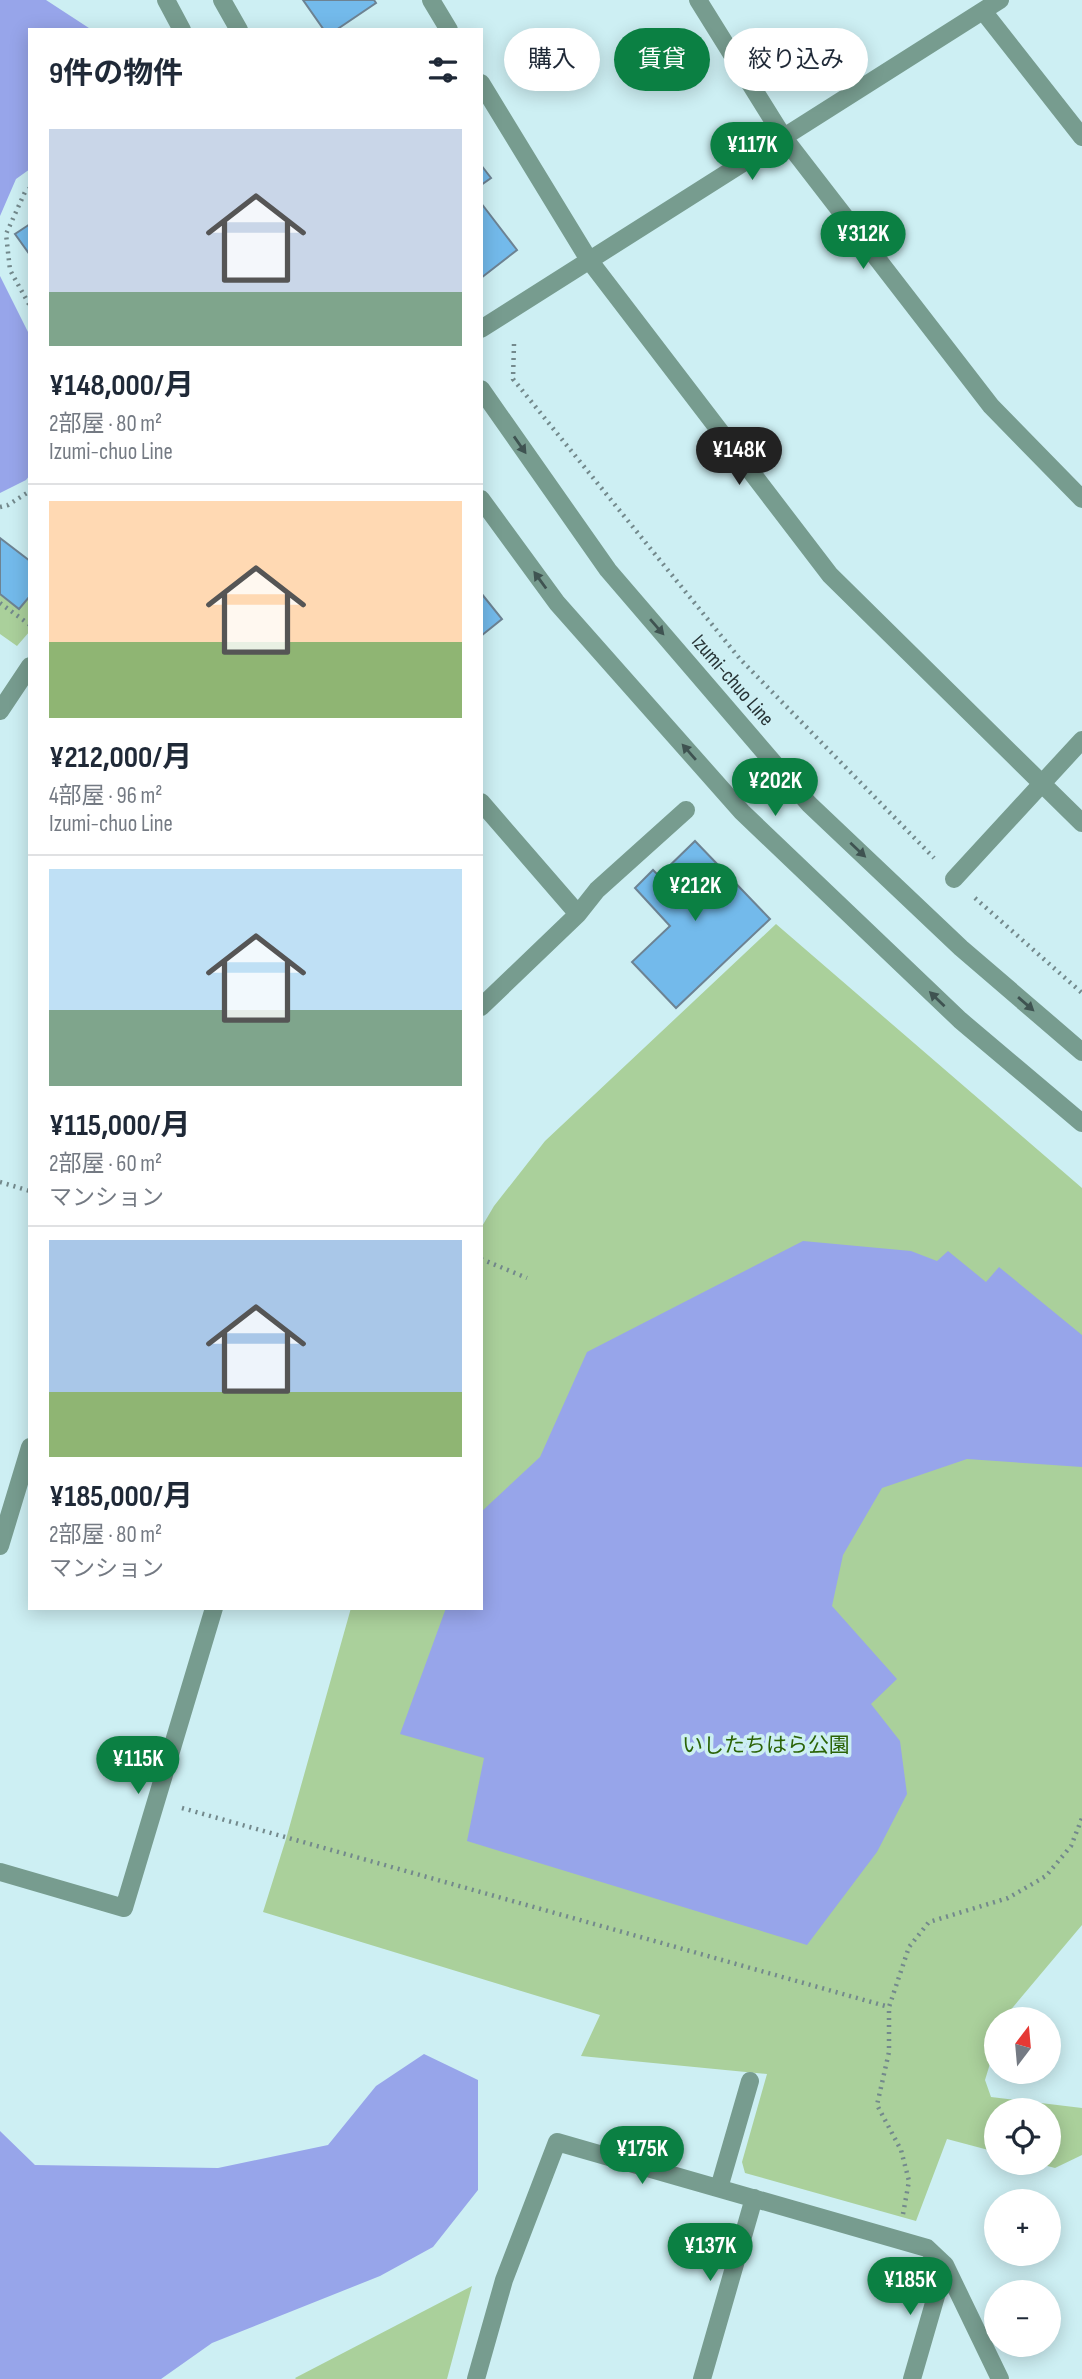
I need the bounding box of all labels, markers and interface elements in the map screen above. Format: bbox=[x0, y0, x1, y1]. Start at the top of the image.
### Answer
chip: 購入 bbox=[504, 28, 600, 91]
chip: 賃貸 bbox=[614, 28, 710, 91]
chip: 絞り込み bbox=[724, 28, 868, 91]
icon: filters bbox=[424, 51, 462, 89]
text: 9件の物件 bbox=[49, 56, 183, 92]
pin: ¥117K bbox=[703, 122, 801, 182]
text: ¥117K bbox=[726, 131, 778, 159]
icon: home bbox=[193, 175, 319, 301]
pin: ¥312K bbox=[814, 212, 912, 271]
text: ¥312K bbox=[837, 220, 889, 248]
text: ¥148,000/月 bbox=[49, 368, 194, 404]
text: 2部屋 · 80 m² bbox=[49, 410, 162, 438]
pin: ¥148K bbox=[690, 428, 788, 487]
one-way arrow bbox=[513, 436, 527, 454]
text: ¥148K bbox=[712, 436, 766, 464]
text: Izumi-chuo Line bbox=[49, 438, 173, 466]
icon: home bbox=[193, 547, 319, 673]
one-way arrow bbox=[533, 571, 547, 589]
one-way arrow bbox=[649, 618, 665, 636]
street label: Izumi-chuo Line bbox=[686, 629, 779, 731]
text: ¥212,000/月 bbox=[49, 740, 192, 776]
one-way arrow bbox=[682, 744, 697, 761]
pin: ¥202K bbox=[726, 758, 824, 818]
text: ¥202K bbox=[748, 767, 802, 795]
text: 4部屋 · 96 m² bbox=[49, 782, 162, 810]
text: Izumi-chuo Line bbox=[49, 810, 173, 838]
one-way arrow bbox=[850, 842, 867, 859]
pin: ¥212K bbox=[646, 864, 744, 923]
text: ¥212K bbox=[669, 872, 721, 900]
icon: home bbox=[193, 915, 319, 1041]
one-way arrow bbox=[929, 991, 946, 1007]
one-way arrow bbox=[1018, 996, 1035, 1011]
text: ¥115,000/月 bbox=[49, 1108, 191, 1144]
text: 2部屋 · 60 m² bbox=[49, 1150, 162, 1178]
text: マンション bbox=[49, 1184, 164, 1212]
icon: home bbox=[193, 1286, 319, 1412]
text: ¥185,000/月 bbox=[49, 1479, 193, 1515]
text: 2部屋 · 80 m² bbox=[49, 1521, 162, 1549]
text: マンション bbox=[49, 1555, 164, 1583]
park label: いしたちはら公園 bbox=[682, 1733, 850, 1758]
pin: ¥115K bbox=[89, 1736, 187, 1796]
text: ¥115K bbox=[112, 1745, 164, 1773]
north arrow bbox=[984, 2007, 1060, 2084]
map controls bbox=[984, 2007, 1061, 2357]
button: locate bbox=[984, 2098, 1061, 2175]
pin: ¥175K bbox=[593, 2126, 691, 2186]
text: ¥175K bbox=[616, 2135, 668, 2163]
button: + bbox=[984, 2189, 1061, 2266]
pin: ¥137K bbox=[661, 2224, 759, 2283]
text: ¥137K bbox=[684, 2232, 736, 2260]
pin: ¥185K bbox=[861, 2258, 959, 2317]
text: ¥185K bbox=[883, 2266, 937, 2294]
button: − bbox=[984, 2280, 1061, 2357]

